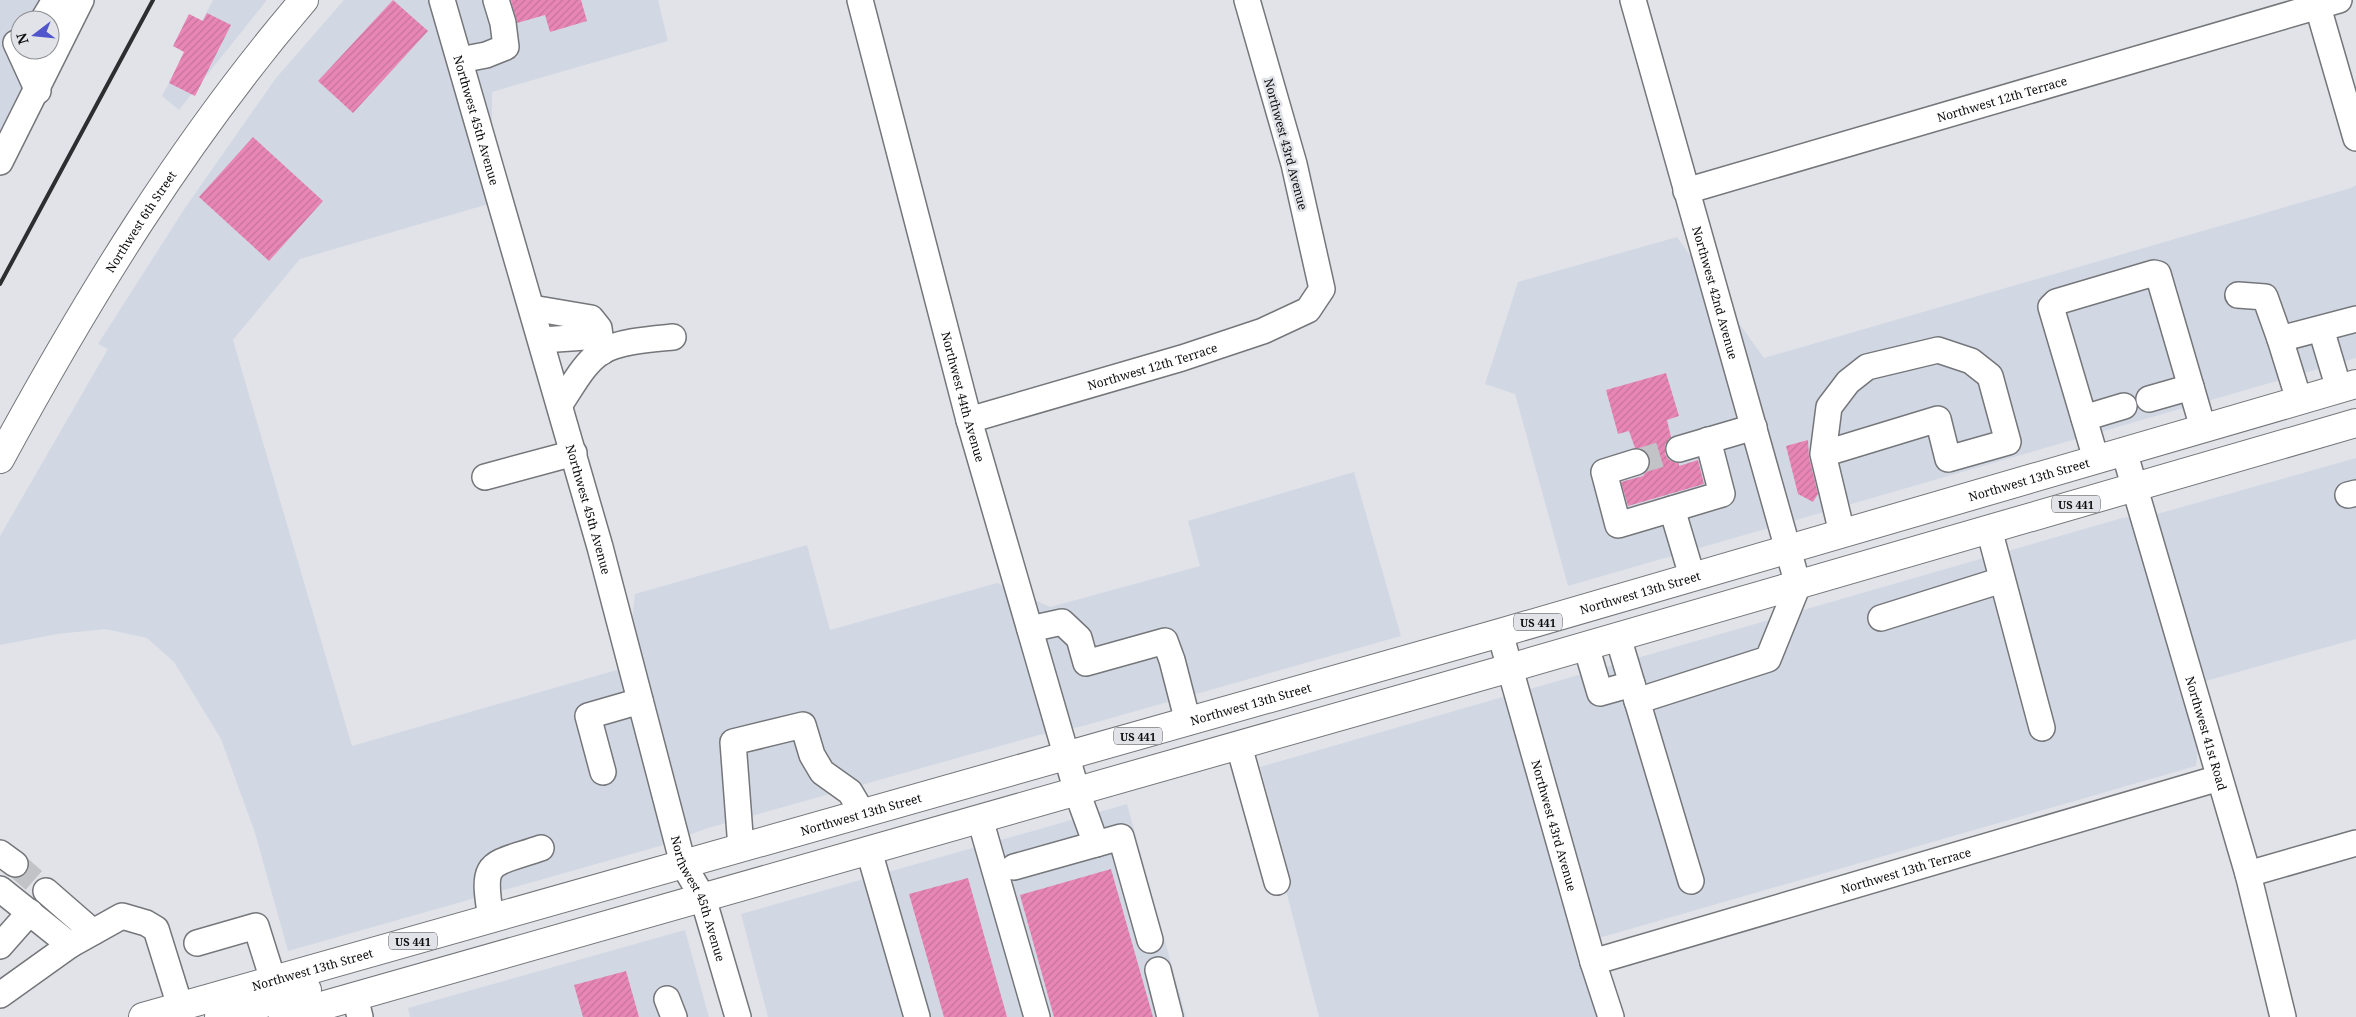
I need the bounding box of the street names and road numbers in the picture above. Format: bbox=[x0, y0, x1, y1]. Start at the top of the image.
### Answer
street label: Northwest 45th Avenue bbox=[450, 53, 504, 187]
street label: Northwest 12th Terrace bbox=[1935, 72, 2069, 126]
street label: Northwest 43rd Avenue bbox=[1260, 76, 1312, 212]
street label: Northwest 6th Street bbox=[101, 167, 180, 276]
street label: Northwest 42nd Avenue bbox=[1689, 224, 1742, 361]
street label: Northwest 44th Avenue bbox=[938, 330, 989, 464]
street label: Northwest 12th Terrace bbox=[1085, 338, 1219, 394]
street label: Northwest 45th Avenue bbox=[562, 442, 615, 576]
street label: Northwest 13th Street bbox=[1966, 454, 2091, 505]
road number: US 441 bbox=[2052, 496, 2100, 512]
street label: Northwest 13th Street bbox=[1577, 567, 1702, 618]
road number: US 441 bbox=[1514, 614, 1562, 630]
street label: Northwest 41st Road bbox=[2182, 674, 2232, 793]
street label: Northwest 13th Street bbox=[1188, 678, 1313, 729]
road number: US 441 bbox=[1114, 728, 1162, 744]
street label: Northwest 43rd Avenue bbox=[1528, 758, 1581, 893]
street label: Northwest 13th Street bbox=[798, 789, 923, 839]
street label: Northwest 45th Avenue bbox=[667, 833, 730, 963]
street label: Northwest 13th Terrace bbox=[1839, 843, 1973, 897]
road number: US 441 bbox=[389, 932, 437, 949]
street label: Northwest 13th Street bbox=[250, 944, 375, 994]

